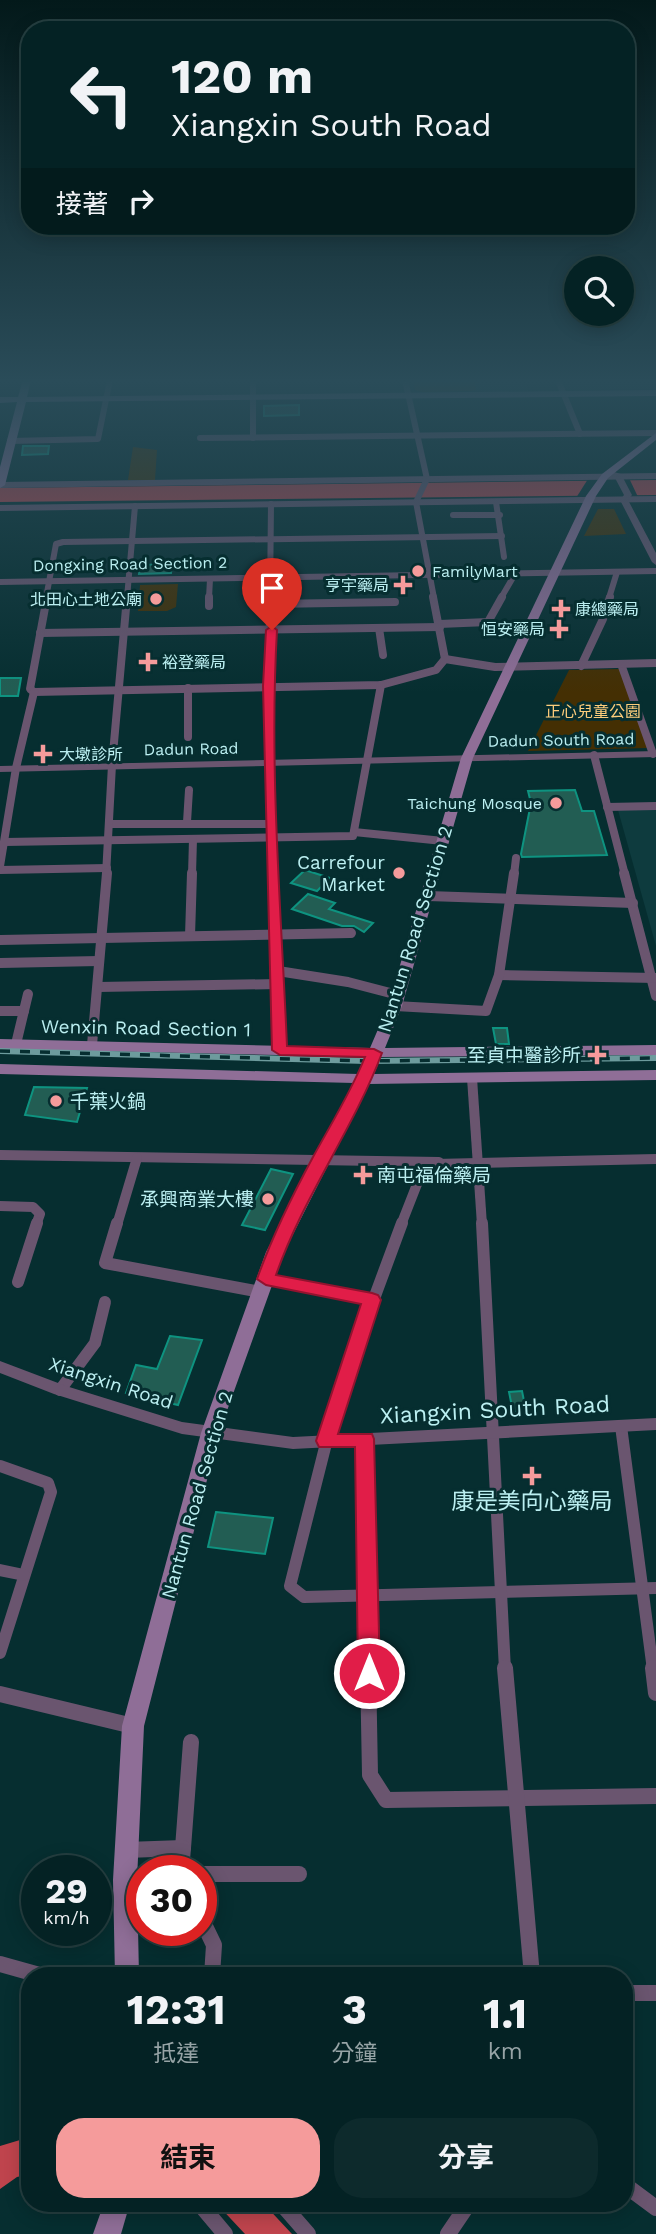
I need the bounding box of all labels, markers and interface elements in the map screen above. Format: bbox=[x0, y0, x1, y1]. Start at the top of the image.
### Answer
text: 120 m bbox=[171, 47, 313, 105]
icon: left bbox=[56, 49, 147, 140]
text: Xiangxin South Road bbox=[171, 106, 492, 144]
icon: right bbox=[122, 182, 160, 220]
text: 接著 bbox=[56, 189, 108, 219]
map controls bbox=[564, 256, 634, 326]
button: search bbox=[564, 256, 634, 326]
street label: Dongxing Road Section 2 bbox=[33, 553, 227, 575]
pin bbox=[242, 558, 302, 630]
place label: FamilyMart bbox=[432, 562, 518, 581]
marker: FamilyMart bbox=[410, 563, 426, 579]
icon: arrive bbox=[253, 569, 291, 607]
place label: 亨宇藥局 bbox=[325, 576, 389, 595]
marker: 亨宇藥局 bbox=[395, 577, 411, 593]
place label: 北田心土地公廟 bbox=[30, 590, 142, 609]
marker: 北田心土地公廟 bbox=[148, 591, 164, 607]
place label: 康總藥局 bbox=[575, 600, 639, 619]
marker: 康總藥局 bbox=[553, 601, 569, 617]
place label: 恒安藥局 bbox=[481, 620, 545, 639]
marker: 恒安藥局 bbox=[551, 621, 567, 637]
place label: 裕登藥局 bbox=[162, 653, 226, 672]
marker: 裕登藥局 bbox=[140, 654, 156, 670]
park label: 正心兒童公園 bbox=[545, 702, 641, 721]
street label: Dadun South Road bbox=[487, 729, 635, 751]
street label: Dadun Road bbox=[143, 739, 239, 759]
marker: 大墩診所 bbox=[33, 744, 53, 764]
place label: 大墩診所 bbox=[59, 745, 123, 764]
place label: Taichung Mosque bbox=[407, 794, 542, 813]
marker: Taichung Mosque bbox=[548, 795, 564, 811]
street label: Nantun Road Section 2 bbox=[373, 823, 457, 1035]
place label: Carrefour Market bbox=[297, 851, 385, 896]
marker: Carrefour Market bbox=[391, 865, 407, 881]
street label: Wenxin Road Section 1 bbox=[41, 1015, 251, 1041]
place label: 至貞中醫診所 bbox=[467, 1044, 581, 1067]
marker: 至貞中醫診所 bbox=[587, 1045, 607, 1065]
place label: 千葉火鍋 bbox=[70, 1090, 146, 1113]
marker: 千葉火鍋 bbox=[48, 1093, 64, 1109]
place label: 南屯福倫藥局 bbox=[377, 1164, 491, 1187]
marker: 南屯福倫藥局 bbox=[355, 1167, 371, 1183]
place label: 承興商業大樓 bbox=[140, 1188, 254, 1211]
marker: 承興商業大樓 bbox=[260, 1191, 276, 1207]
street label: Xiangxin Road bbox=[46, 1352, 176, 1414]
street label: Nantun Road Section 2 bbox=[156, 1389, 238, 1601]
street label: Xiangxin South Road bbox=[379, 1390, 611, 1430]
marker: 康是美向心藥局 bbox=[524, 1468, 540, 1484]
place label: 康是美向心藥局 bbox=[452, 1488, 613, 1515]
position arrow bbox=[332, 1636, 406, 1710]
speed limit sign: 30 bbox=[126, 1855, 217, 1946]
text: 29 bbox=[45, 1870, 88, 1912]
text: km/h bbox=[43, 1907, 90, 1928]
text: 12:31 bbox=[127, 1985, 226, 2034]
text: 3 bbox=[342, 1985, 367, 2034]
text: 1.1 bbox=[483, 1989, 527, 2038]
text: km bbox=[488, 2038, 523, 2065]
text: 抵達 bbox=[153, 2040, 199, 2067]
text: 分鐘 bbox=[331, 2040, 377, 2067]
button: 結束 bbox=[56, 2118, 320, 2198]
button: 分享 bbox=[334, 2118, 598, 2198]

